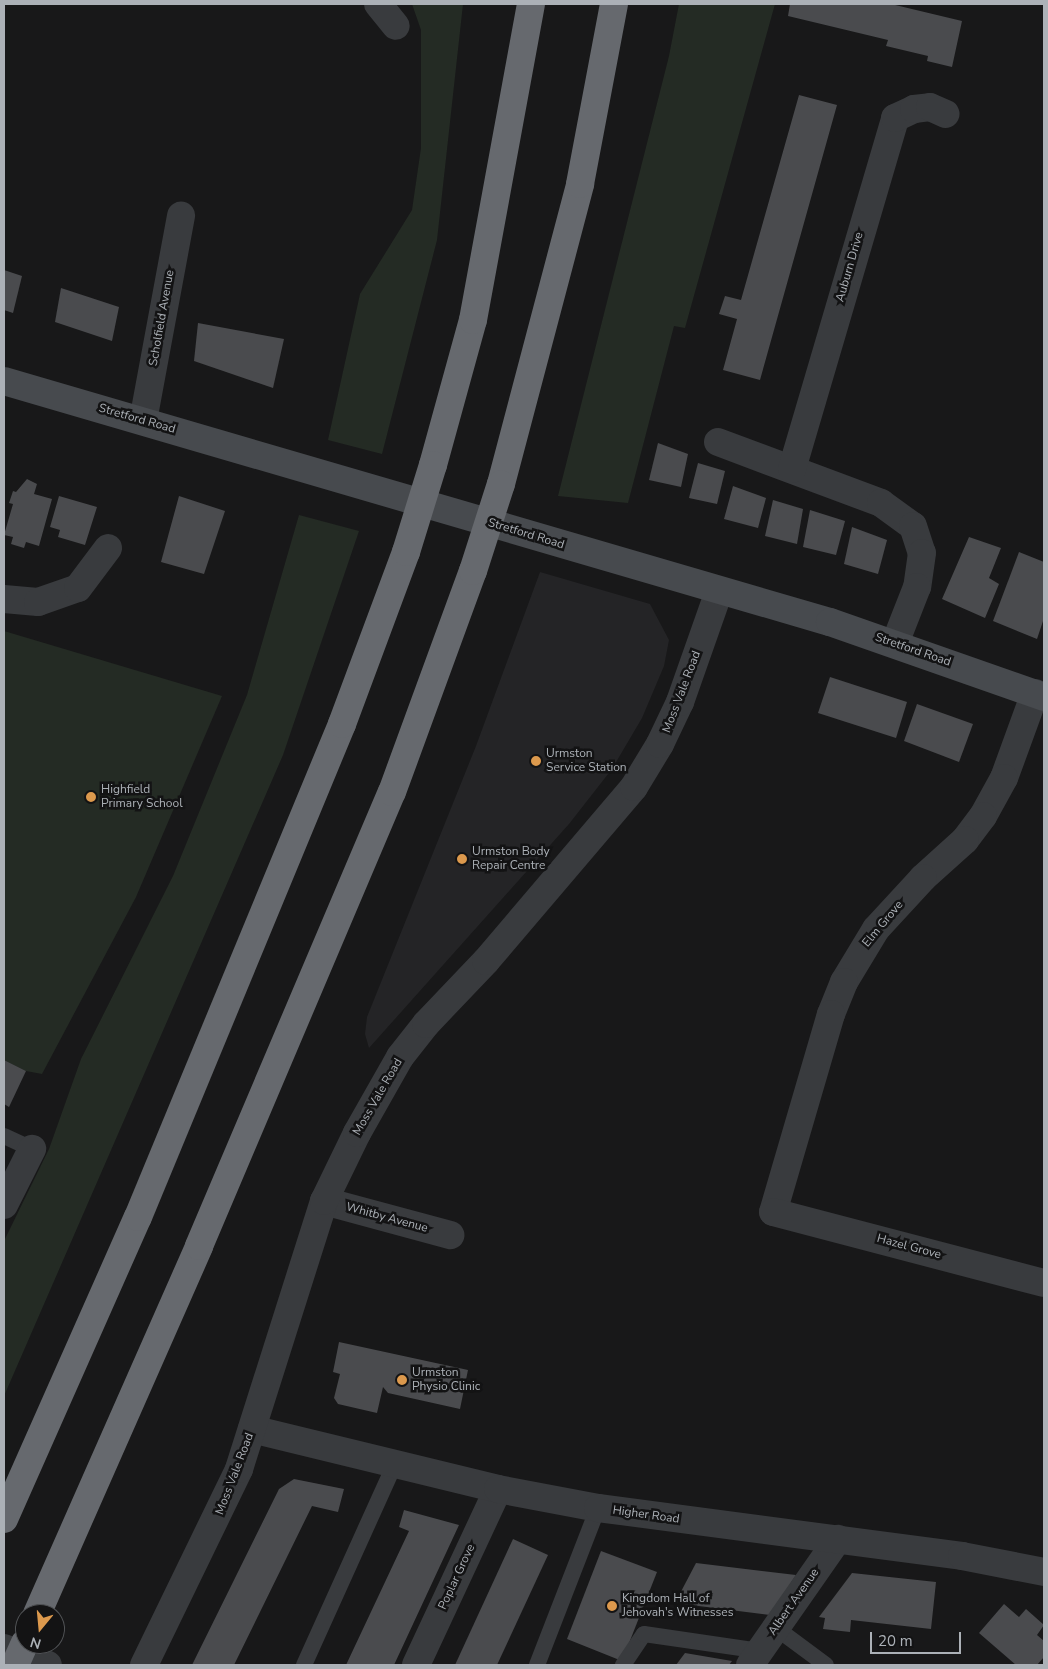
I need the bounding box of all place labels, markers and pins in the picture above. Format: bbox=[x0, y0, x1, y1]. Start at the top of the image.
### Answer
place label: Urmston Service Station bbox=[546, 747, 627, 775]
marker: Urmston Service Station bbox=[530, 755, 542, 767]
place label: Highfield Primary School bbox=[101, 783, 183, 811]
marker: Highfield Primary School bbox=[85, 791, 97, 803]
place label: Urmston Body Repair Centre bbox=[472, 845, 550, 873]
marker: Urmston Body Repair Centre bbox=[456, 853, 468, 865]
place label: Urmston Physio Clinic bbox=[412, 1366, 480, 1394]
marker: Urmston Physio Clinic bbox=[396, 1374, 408, 1386]
place label: Kingdom Hall of Jehovah's Witnesses bbox=[622, 1592, 734, 1620]
marker: Kingdom Hall of Jehovah's Witnesses bbox=[606, 1600, 618, 1612]

